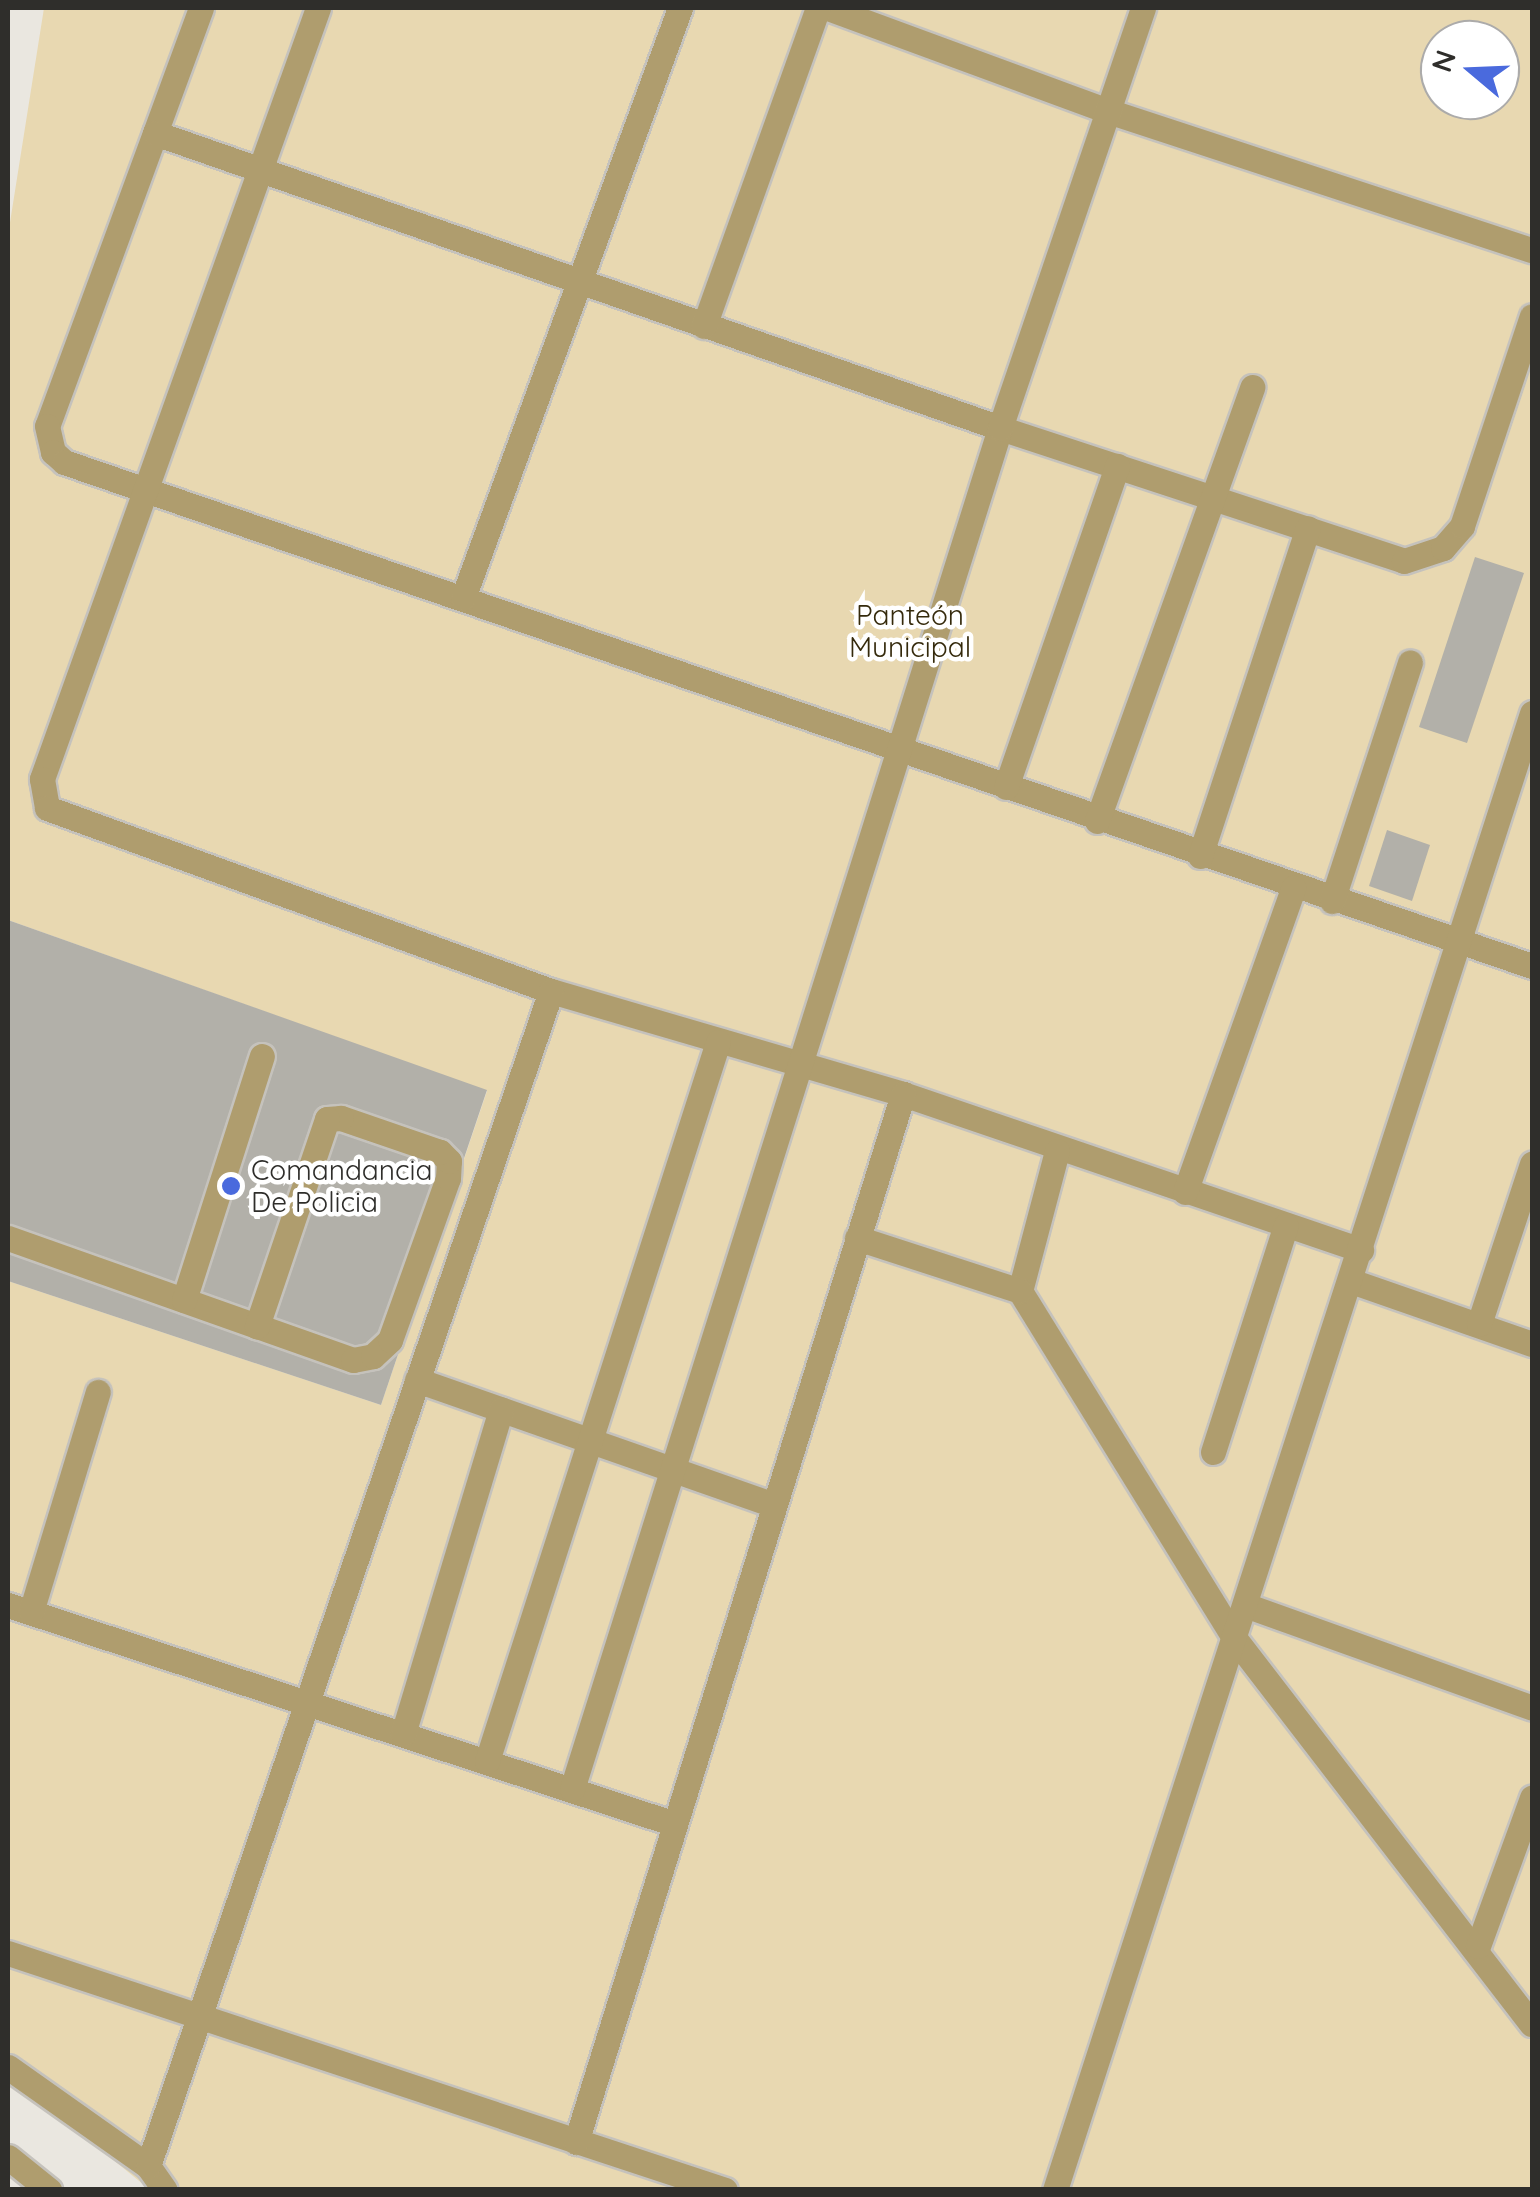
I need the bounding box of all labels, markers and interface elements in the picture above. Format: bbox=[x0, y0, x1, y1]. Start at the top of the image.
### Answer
north arrow bbox=[1420, 20, 1520, 120]
text: N bbox=[1423, 45, 1463, 76]
park label: Panteón Municipal bbox=[849, 598, 971, 664]
place label: Comandancia De Policia bbox=[251, 1153, 432, 1219]
marker: Comandancia De Policia bbox=[220, 1175, 242, 1197]

